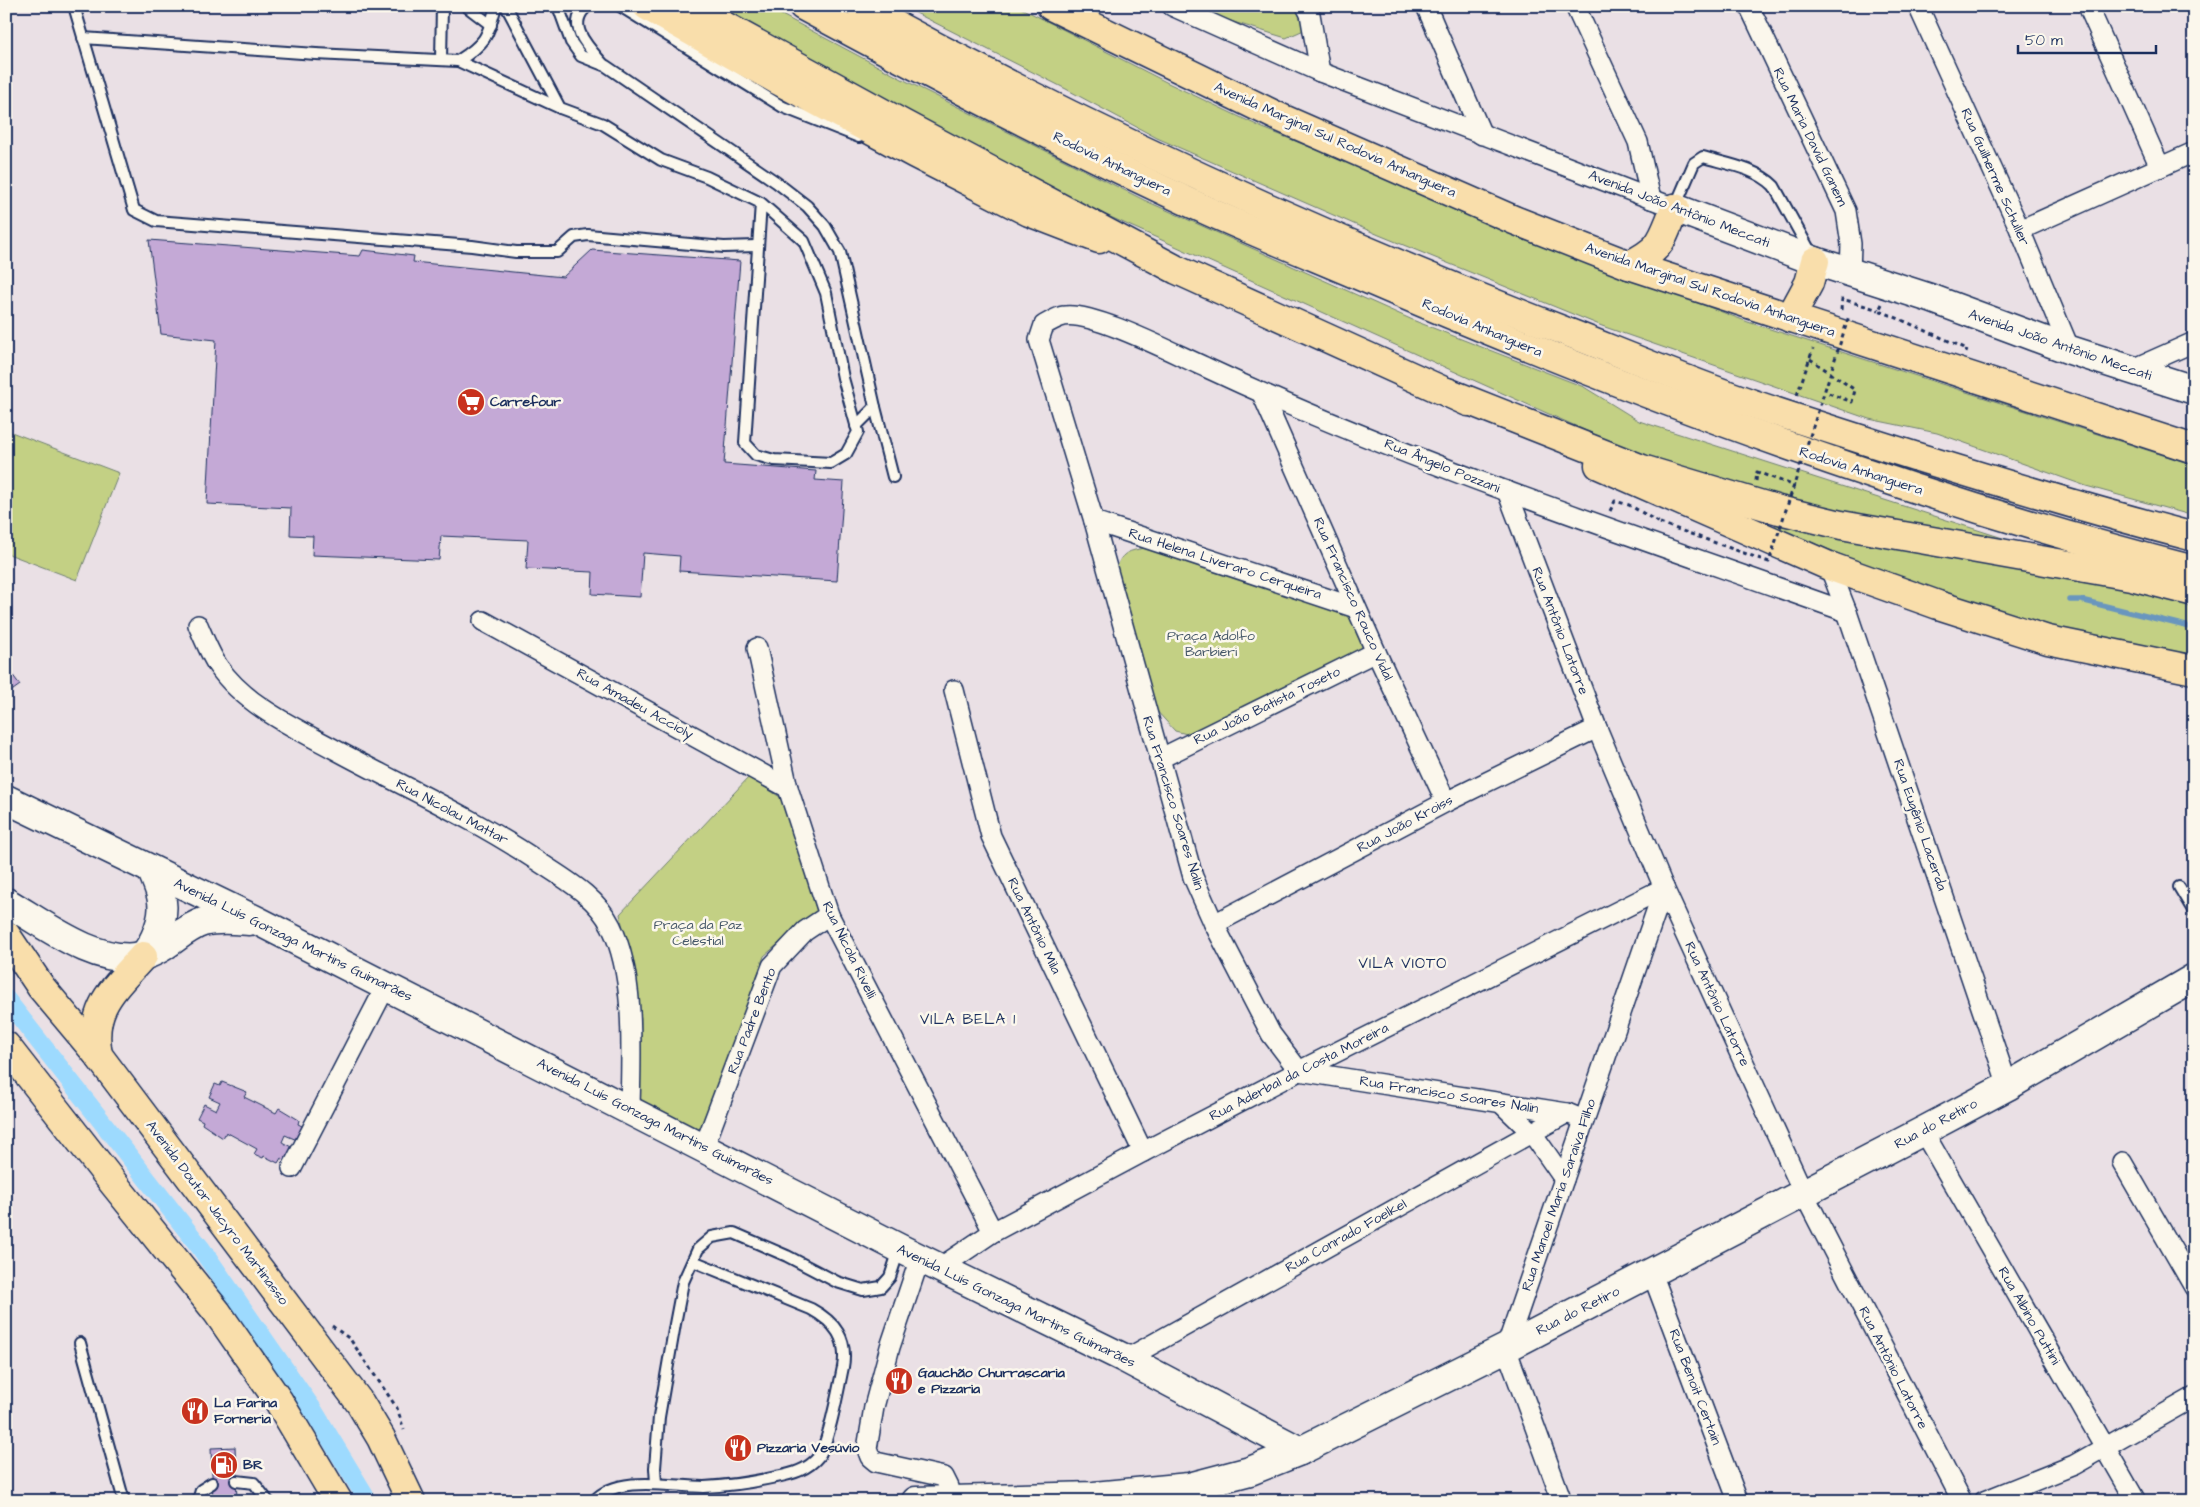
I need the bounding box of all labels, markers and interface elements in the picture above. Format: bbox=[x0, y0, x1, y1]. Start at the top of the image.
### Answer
scale bar bbox=[2018, 22, 2155, 54]
text: 50 m bbox=[2025, 30, 2063, 51]
street label: Rua Maria David Ganem bbox=[1768, 64, 1852, 210]
street label: Avenida Marginal Sul Rodovia Anhanguera bbox=[1211, 77, 1459, 203]
street label: Rua Guilherme Schuller bbox=[1956, 105, 2035, 249]
street label: Rodovia Anhanguera bbox=[1050, 127, 1174, 201]
street label: Avenida João Antônio Meccati bbox=[1586, 165, 1772, 253]
street label: Avenida Marginal Sul Rodovia Anhanguera bbox=[1582, 238, 1838, 342]
street label: Rodovia Anhanguera bbox=[1419, 294, 1545, 362]
street label: Avenida João Antônio Meccati bbox=[1966, 304, 2154, 386]
supermarket icon: Carrefour bbox=[456, 387, 486, 417]
place label: Carrefour bbox=[490, 392, 561, 412]
street label: Rua Ângelo Pozzani bbox=[1381, 434, 1503, 498]
street label: Rodovia Anhanguera bbox=[1797, 442, 1925, 500]
street label: Rua Francisco Rouco Vidal bbox=[1308, 514, 1398, 684]
street label: Rua Helena Liveraro Cerqueira bbox=[1126, 523, 1324, 605]
street label: Rua Antônio Latorre bbox=[1526, 564, 1594, 698]
park label: Praça Adolfo Barbieri bbox=[1167, 626, 1255, 662]
street label: Rua João Batista Toseto bbox=[1190, 662, 1344, 750]
street label: Rua Amadeu Accioly bbox=[573, 664, 697, 745]
street label: Rua Francisco Soares Nalin bbox=[1137, 714, 1209, 892]
street label: Rua Eugênio Lacerda bbox=[1888, 757, 1952, 893]
street label: Rua Nicolau Mattar bbox=[392, 774, 512, 850]
street label: Rua João Kroiss bbox=[1354, 790, 1456, 858]
street label: Avenida Luís Gonzaga Martins Guimarães bbox=[170, 873, 416, 1007]
street label: Rua Antônio Mila bbox=[1002, 874, 1066, 978]
street label: Rua Nicola Rivelli bbox=[817, 898, 881, 1002]
park label: Praça da Paz Celestial bbox=[654, 915, 742, 951]
street label: Rua Antônio Latorre bbox=[1679, 938, 1755, 1070]
district label: VILA VIOTO bbox=[1359, 953, 1447, 974]
street label: Rua Padre Bento bbox=[723, 965, 781, 1077]
district label: VILA BELA 1 bbox=[920, 1009, 1016, 1030]
street label: Rua Aderbal da Costa Moreira bbox=[1206, 1018, 1392, 1126]
street label: Avenida Luís Gonzaga Martins Guimarães bbox=[533, 1053, 777, 1191]
street label: Rua Francisco Soares Nalin bbox=[1358, 1071, 1540, 1119]
street label: Rua do Retiro bbox=[1891, 1094, 1981, 1154]
street label: Rua Manoel Maria Saraiva Filho bbox=[1517, 1096, 1601, 1294]
street label: Avenida Doutor Jacyro Martinasso bbox=[141, 1117, 293, 1309]
street label: Rua Conrado Foelkel bbox=[1282, 1194, 1410, 1278]
street label: Avenida Luís Gonzaga Martins Guimarães bbox=[893, 1239, 1139, 1373]
street label: Rua Albino Puttini bbox=[1993, 1263, 2065, 1369]
street label: Rua do Retiro bbox=[1533, 1281, 1623, 1341]
street label: Rua Antônio Latorre bbox=[1853, 1303, 1933, 1433]
street label: Rua Benoit Certain bbox=[1664, 1326, 1726, 1448]
place label: Gauchão Churrascaria e Pizzaria bbox=[918, 1363, 1066, 1399]
restaurant icon: Gauchão Churrascaria e Pizzaria bbox=[884, 1366, 914, 1396]
place label: La Farina Forneria bbox=[214, 1393, 278, 1429]
restaurant icon: La Farina Forneria bbox=[180, 1396, 210, 1426]
restaurant icon: Pizzaria Vesúvio bbox=[723, 1433, 753, 1463]
place label: Pizzaria Vesúvio bbox=[757, 1438, 859, 1458]
fuel station icon: BR bbox=[209, 1450, 239, 1480]
place label: BR bbox=[243, 1455, 263, 1475]

